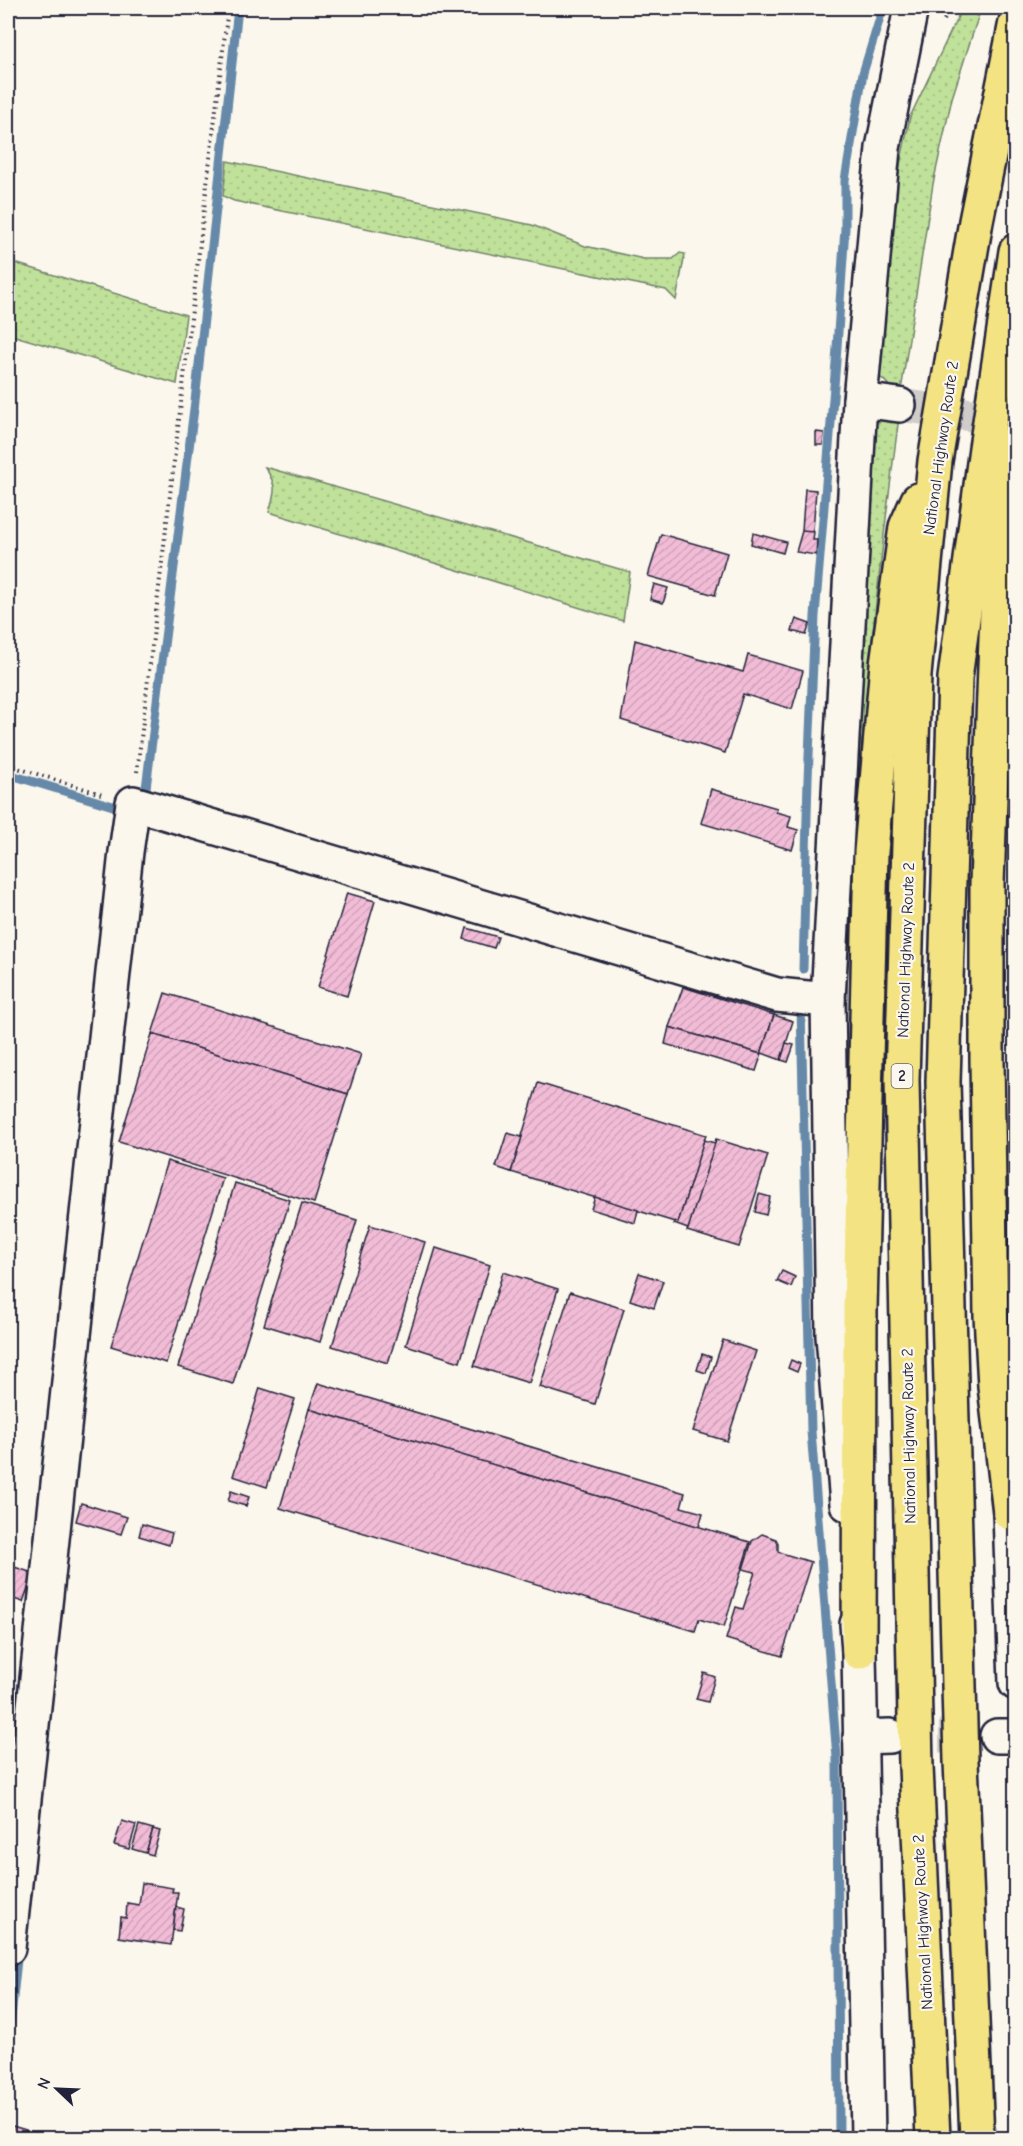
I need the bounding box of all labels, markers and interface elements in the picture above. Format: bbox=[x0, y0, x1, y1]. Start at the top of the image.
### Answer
street label: National Highway Route 2 bbox=[920, 360, 962, 536]
street label: National Highway Route 2 bbox=[894, 862, 918, 1038]
road number: 2 bbox=[892, 1064, 912, 1088]
street label: National Highway Route 2 bbox=[898, 1348, 920, 1524]
street label: National Highway Route 2 bbox=[909, 1834, 937, 2010]
north arrow bbox=[27, 2059, 87, 2119]
text: N bbox=[34, 2075, 54, 2092]

